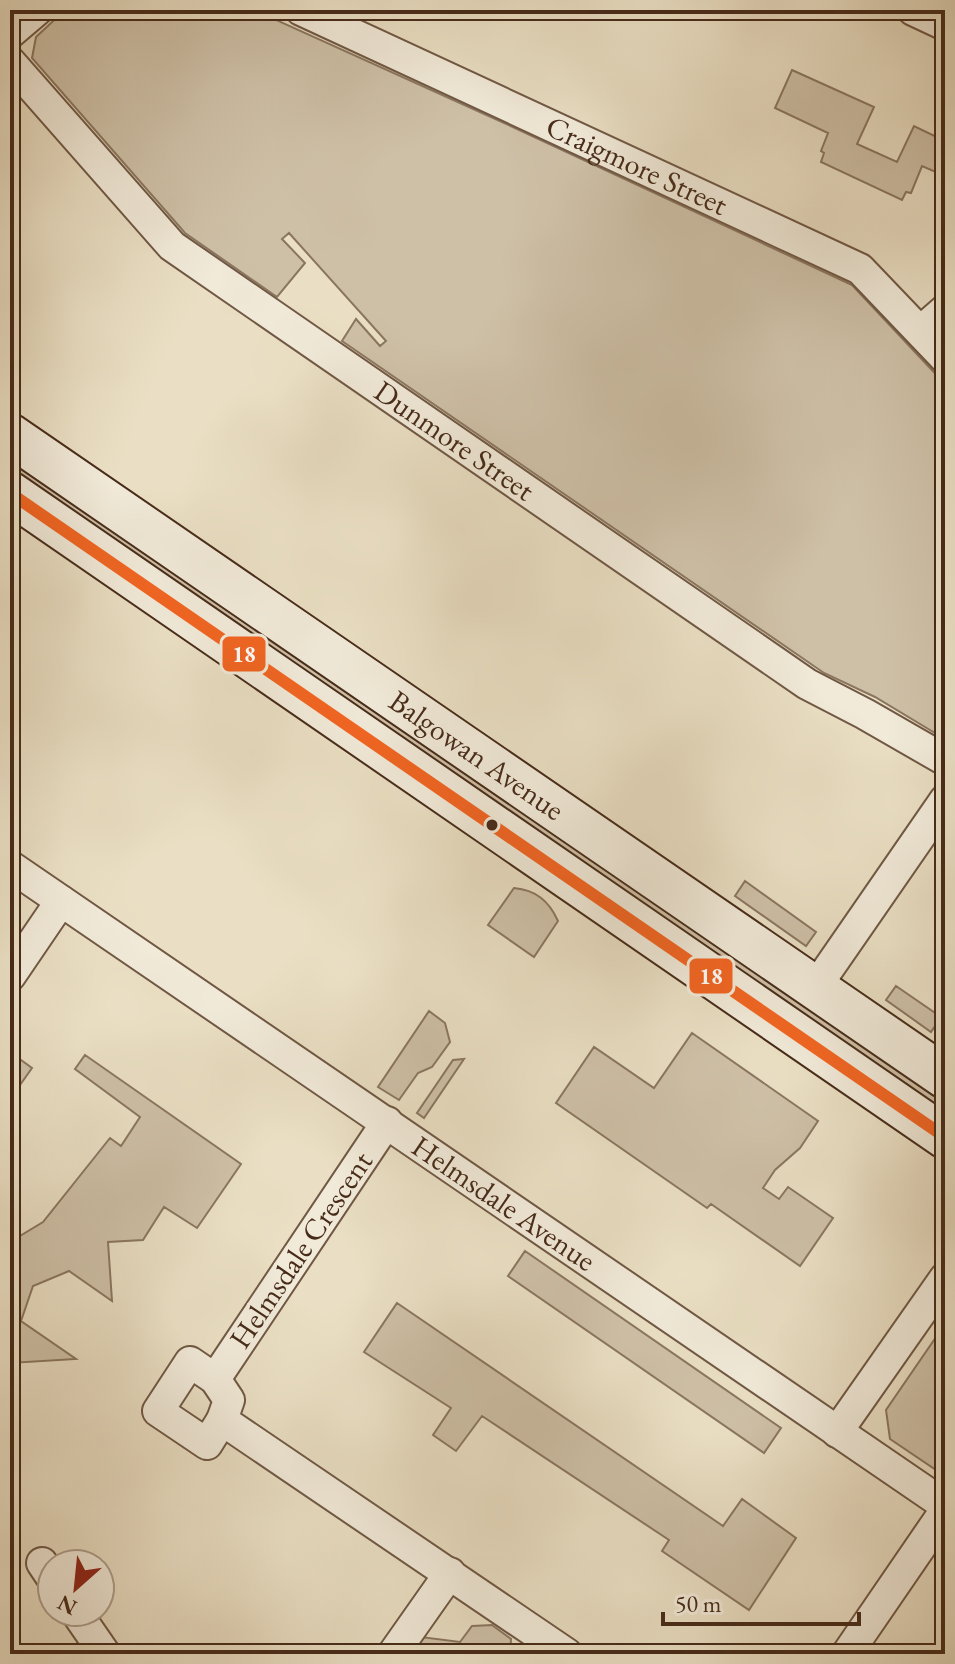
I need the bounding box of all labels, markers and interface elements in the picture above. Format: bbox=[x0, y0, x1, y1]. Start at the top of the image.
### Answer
street label: Craigmore Street bbox=[540, 106, 734, 224]
street label: Dunmore Street bbox=[367, 371, 543, 509]
line badge: 18 bbox=[221, 635, 267, 673]
text: 18 bbox=[232, 640, 256, 669]
street label: Balgowan Avenue bbox=[382, 681, 572, 829]
unlabelled marker bbox=[484, 817, 500, 833]
line badge: 18 bbox=[688, 957, 734, 995]
text: 18 bbox=[699, 962, 723, 991]
street label: Helmsdale Avenue bbox=[404, 1126, 604, 1280]
street label: Helmsdale Crescent bbox=[220, 1143, 381, 1356]
north arrow bbox=[36, 1548, 116, 1628]
scale bar bbox=[663, 1576, 859, 1626]
text: N bbox=[52, 1588, 82, 1622]
text: 50 m bbox=[675, 1588, 722, 1619]

